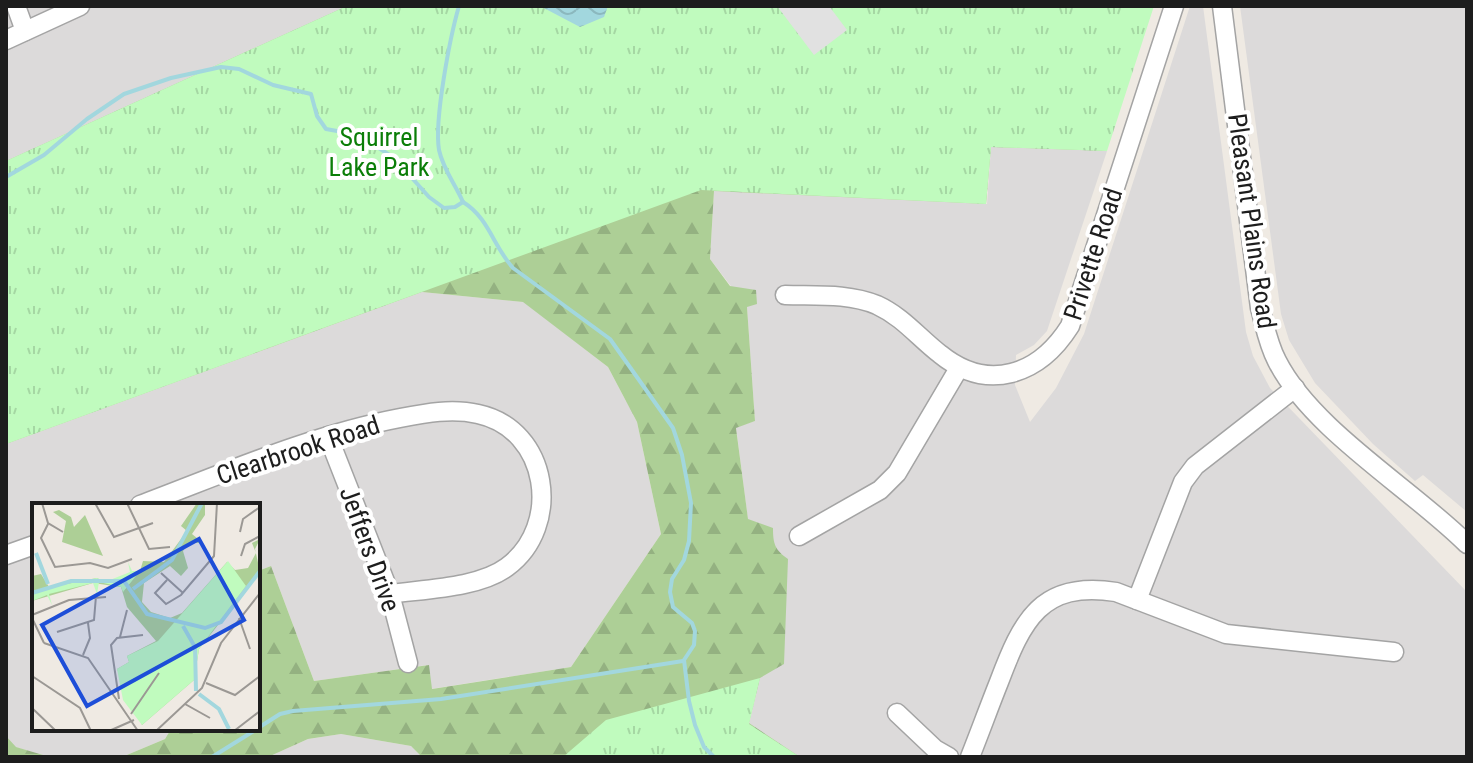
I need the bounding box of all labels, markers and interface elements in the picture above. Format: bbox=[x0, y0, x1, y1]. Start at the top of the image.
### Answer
street label: Pleasant Plains Road bbox=[1222, 111, 1282, 331]
park label: Squirrel Lake Park bbox=[329, 122, 430, 182]
street label: Privette Road bbox=[1058, 184, 1128, 324]
street label: Clearbrook Road bbox=[213, 410, 383, 490]
street label: Jeffers Drive bbox=[334, 482, 406, 616]
inset map bbox=[32, 503, 260, 731]

